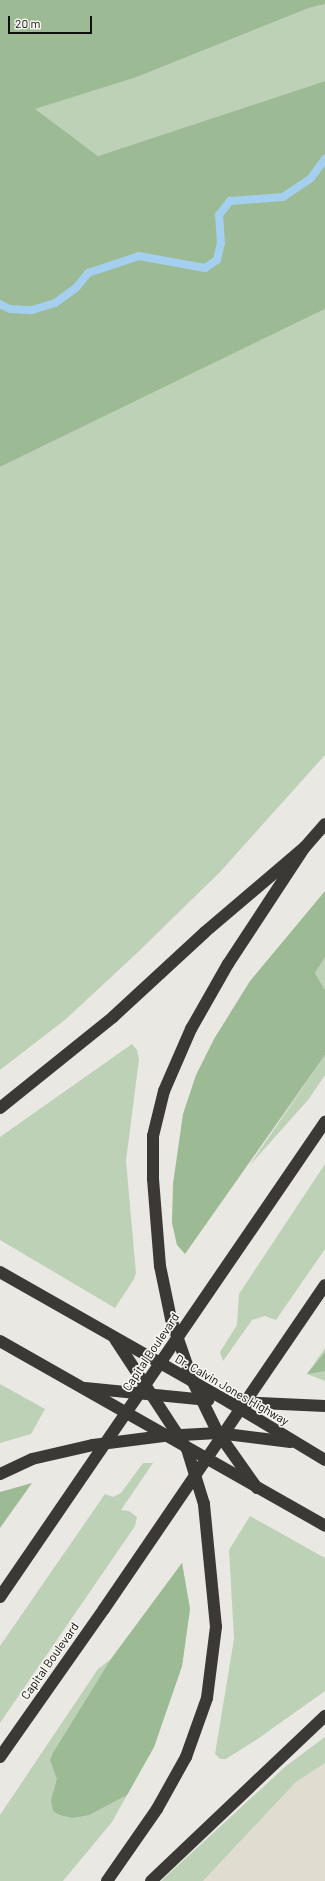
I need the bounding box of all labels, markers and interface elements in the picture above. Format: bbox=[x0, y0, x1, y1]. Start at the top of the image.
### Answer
scale bar bbox=[10, 8, 94, 34]
text: 20 m bbox=[15, 16, 41, 30]
street label: Capital Boulevard bbox=[120, 1310, 182, 1394]
street label: Dr. Calvin Jones Highway bbox=[173, 1352, 291, 1428]
street label: Capital Boulevard bbox=[18, 1620, 82, 1702]

